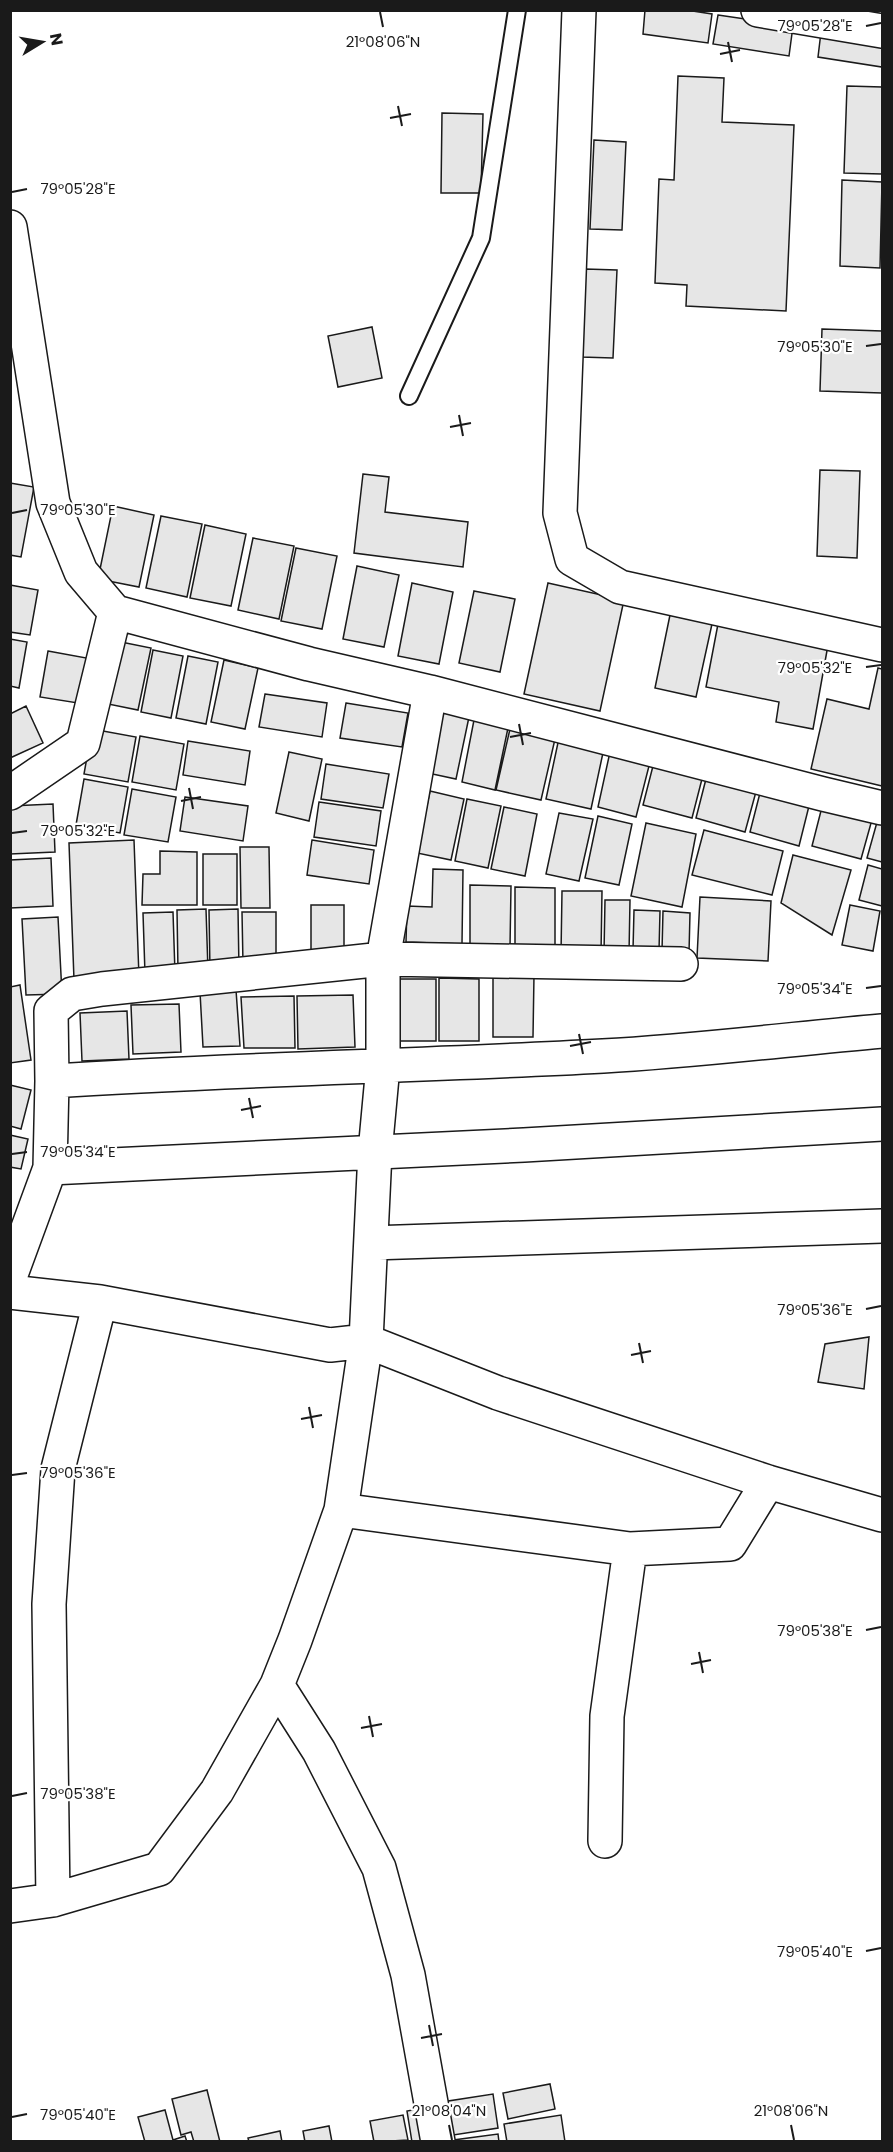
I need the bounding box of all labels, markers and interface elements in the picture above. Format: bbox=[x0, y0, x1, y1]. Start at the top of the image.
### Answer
north arrow bbox=[12, 12, 72, 72]
text: 79°05'28"E bbox=[777, 15, 853, 36]
text: N bbox=[44, 31, 69, 47]
text: 21°08'06"N bbox=[346, 31, 420, 52]
text: 79°05'28"E bbox=[40, 178, 116, 199]
text: 79°05'30"E bbox=[777, 336, 853, 357]
text: 79°05'30"E bbox=[40, 499, 116, 520]
text: 79°05'32"E bbox=[778, 657, 852, 678]
text: 79°05'32"E bbox=[41, 820, 115, 841]
text: 79°05'34"E bbox=[777, 978, 853, 999]
text: 79°05'34"E bbox=[40, 1141, 116, 1162]
text: 79°05'36"E bbox=[777, 1299, 853, 1320]
text: 79°05'36"E bbox=[40, 1462, 116, 1483]
text: 79°05'38"E bbox=[777, 1620, 853, 1641]
text: 79°05'38"E bbox=[40, 1783, 116, 1804]
text: 79°05'40"E bbox=[777, 1941, 853, 1962]
text: 21°08'04"N bbox=[412, 2100, 486, 2121]
text: 21°08'06"N bbox=[754, 2100, 828, 2121]
text: 79°05'40"E bbox=[40, 2104, 116, 2125]

